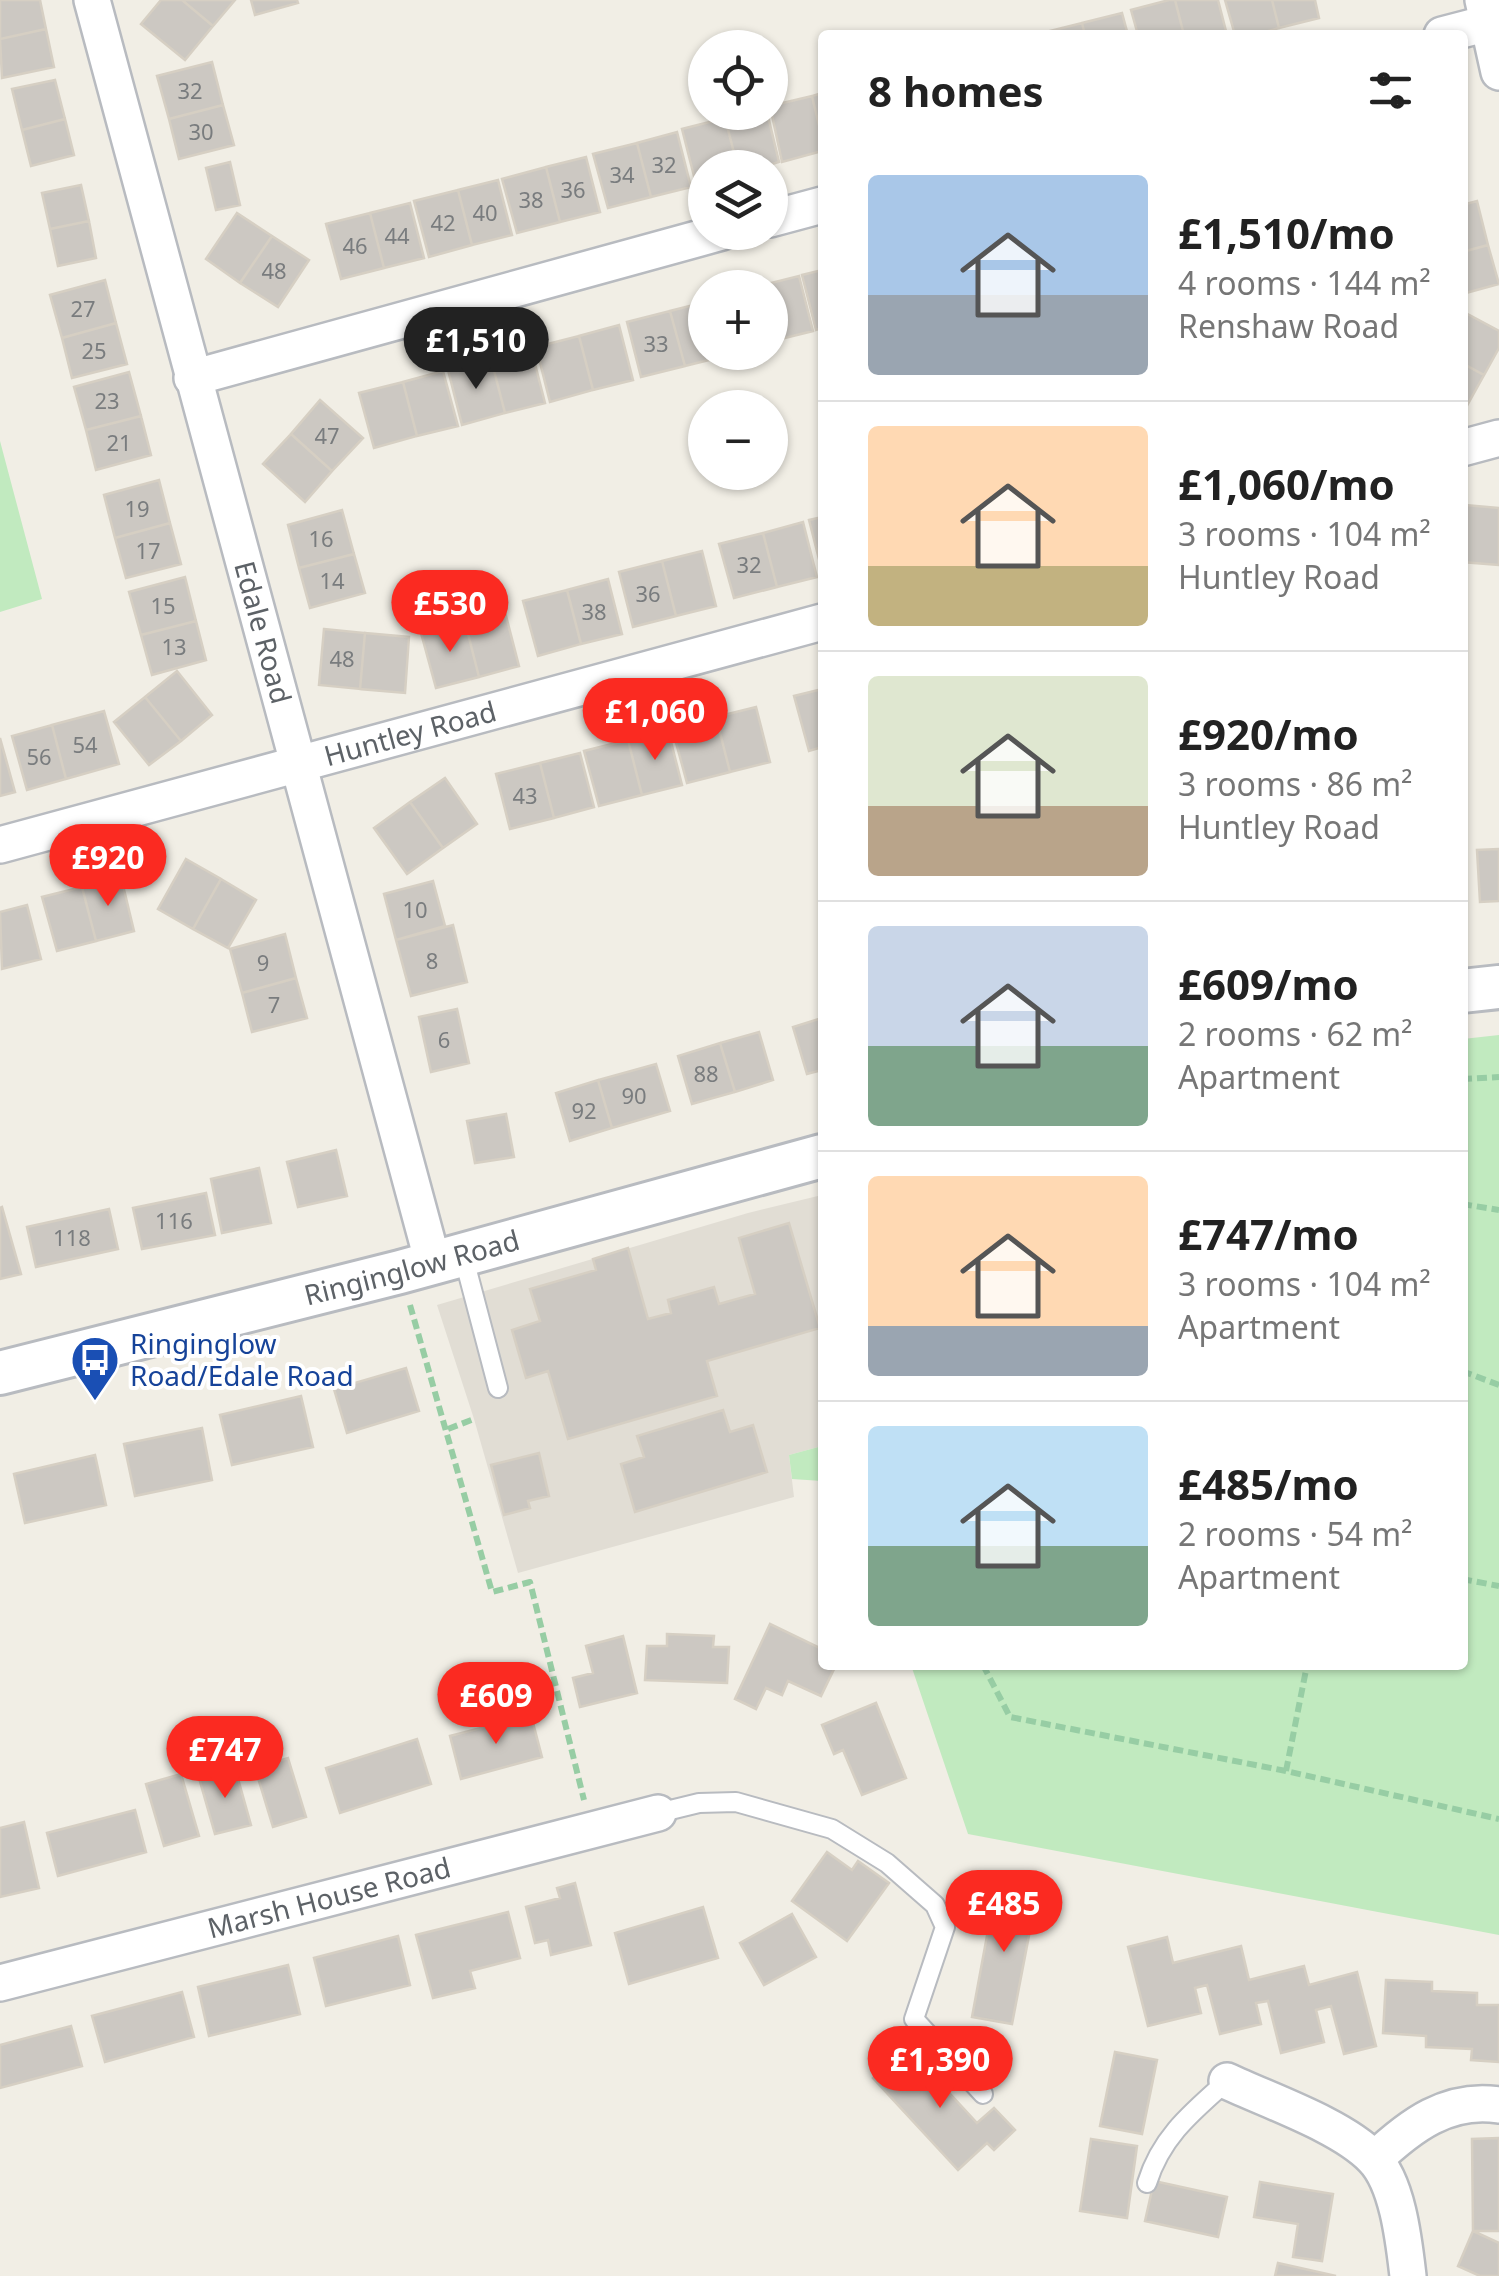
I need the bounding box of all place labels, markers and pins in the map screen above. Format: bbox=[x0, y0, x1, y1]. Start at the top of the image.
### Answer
pin: £1,510 bbox=[395, 307, 557, 392]
pin: £530 bbox=[391, 570, 509, 655]
pin: £1,060 bbox=[574, 678, 736, 763]
pin: £920 bbox=[49, 824, 167, 909]
place label: Ringinglow Road/Edale Road bbox=[130, 1324, 354, 1394]
bus stop icon: Ringinglow Road/Edale Road bbox=[69, 1334, 121, 1402]
pin: £609 bbox=[437, 1662, 555, 1747]
pin: £747 bbox=[166, 1716, 284, 1801]
pin: £485 bbox=[945, 1870, 1063, 1955]
pin: £1,390 bbox=[859, 2026, 1021, 2111]

